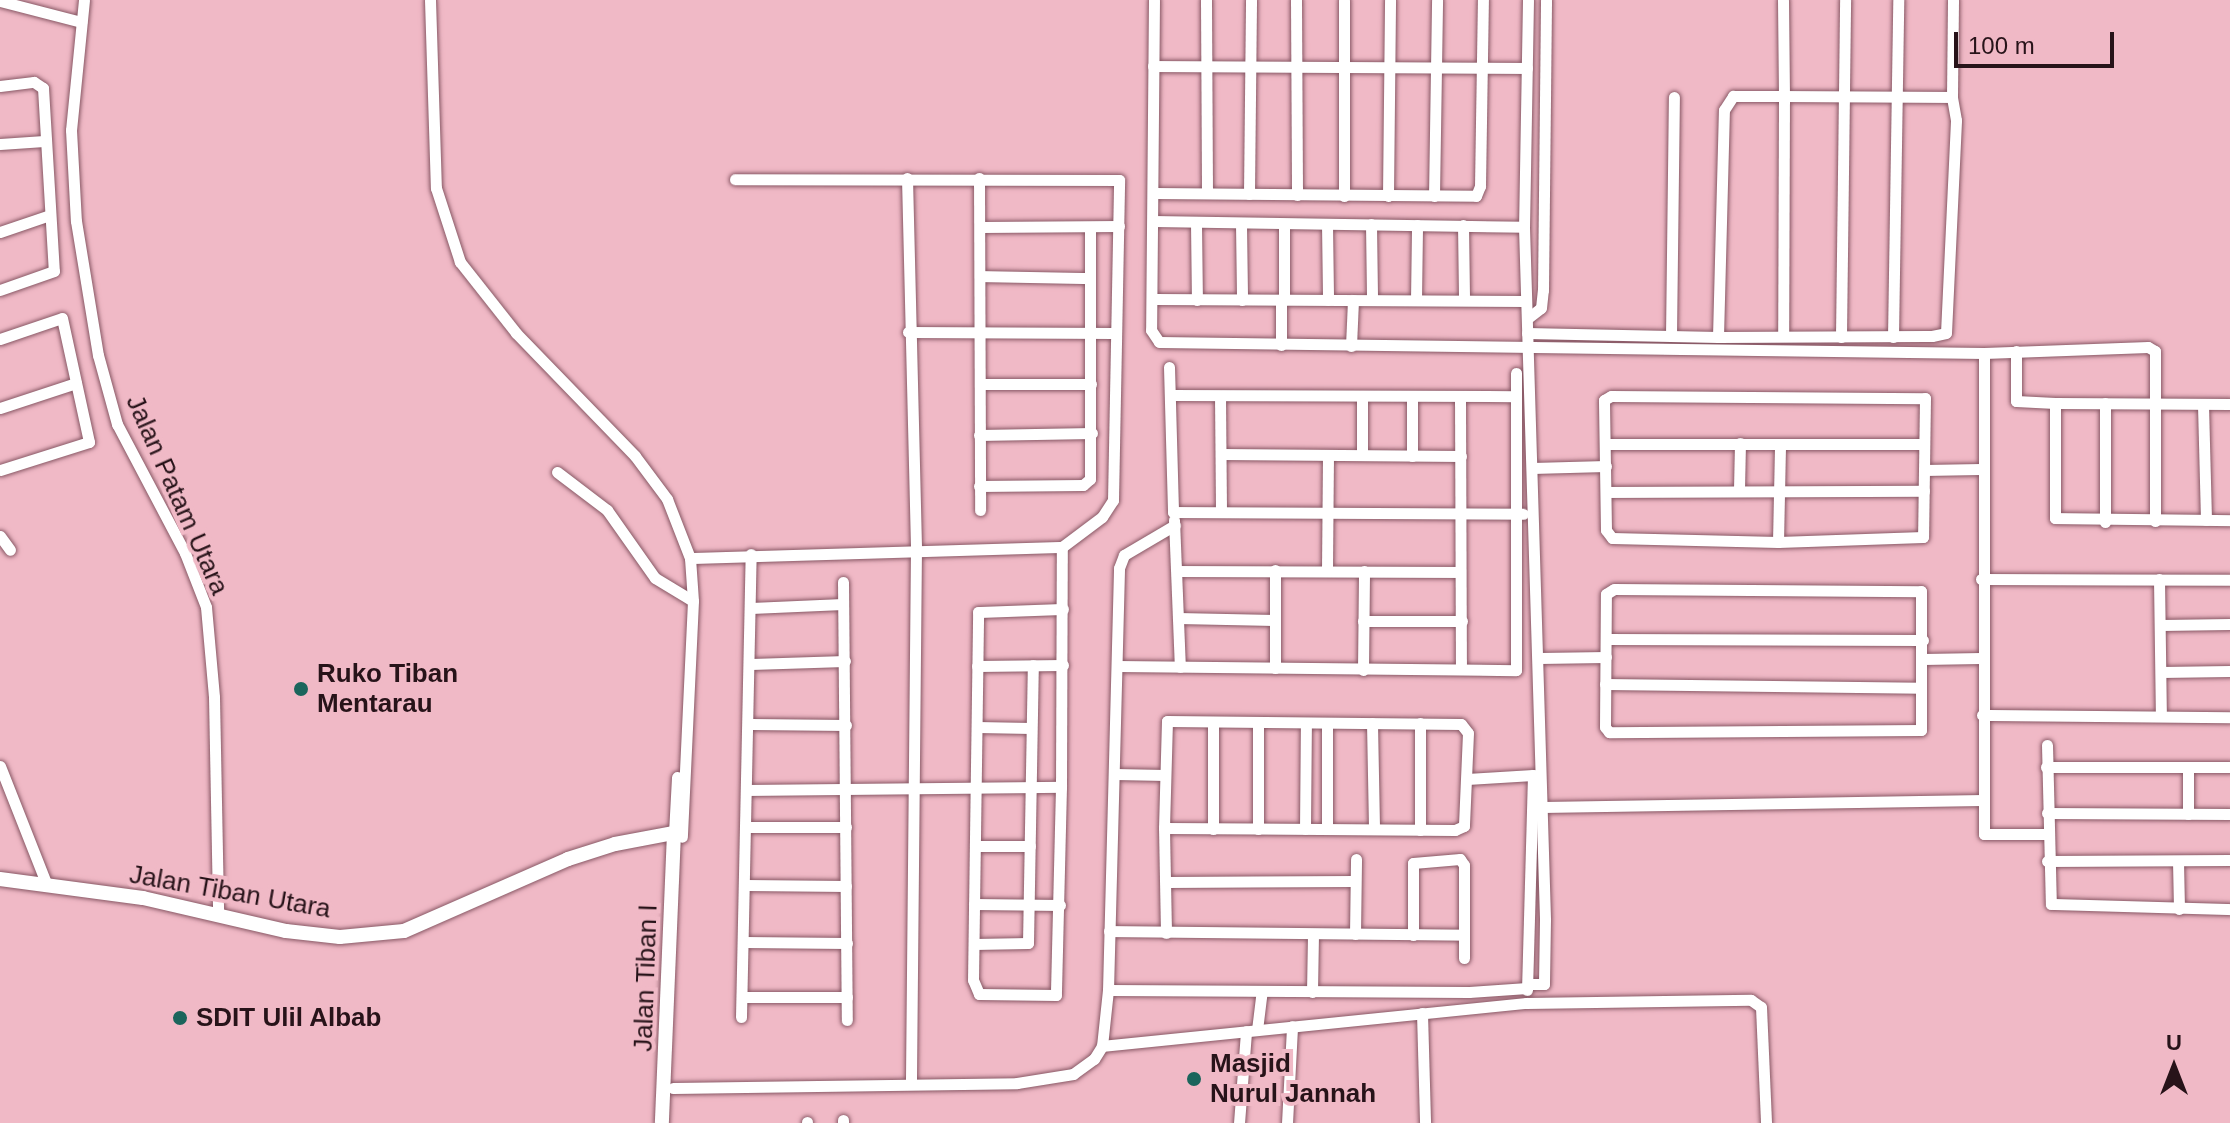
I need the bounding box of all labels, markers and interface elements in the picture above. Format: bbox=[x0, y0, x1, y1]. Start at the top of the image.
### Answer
scale bar bbox=[1958, 16, 2118, 66]
text: 100 m bbox=[1968, 32, 2035, 59]
street label: Jalan Patam Utara bbox=[119, 390, 235, 600]
place label: Ruko Tiban Mentarau bbox=[317, 658, 458, 720]
marker: Ruko Tiban Mentarau bbox=[292, 680, 310, 698]
street label: Jalan Tiban Utara bbox=[127, 859, 333, 925]
street label: Jalan Tiban I bbox=[628, 904, 664, 1052]
place label: SDIT Ulil Albab bbox=[196, 1002, 382, 1034]
marker: SDIT Ulil Albab bbox=[171, 1009, 189, 1027]
north arrow bbox=[2134, 1027, 2214, 1107]
text: U bbox=[2166, 1030, 2182, 1055]
place label: Masjid Nurul Jannah bbox=[1210, 1048, 1376, 1110]
marker: Masjid Nurul Jannah bbox=[1185, 1070, 1203, 1088]

